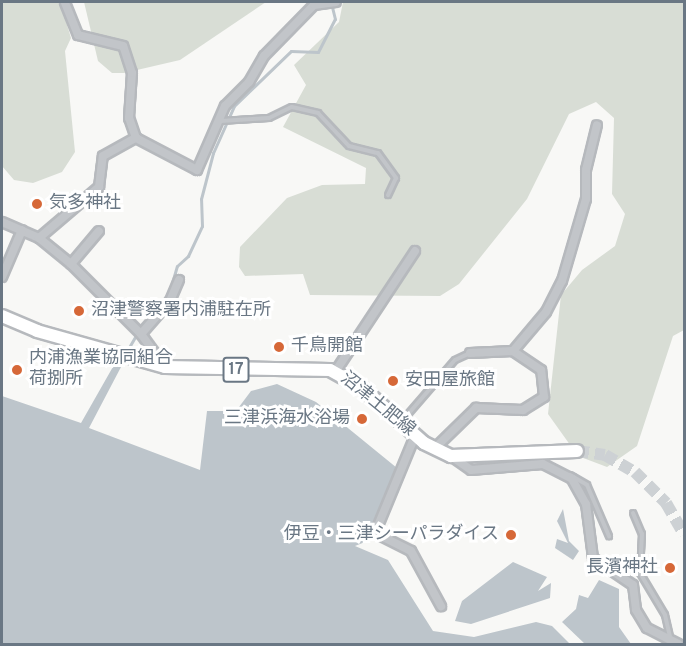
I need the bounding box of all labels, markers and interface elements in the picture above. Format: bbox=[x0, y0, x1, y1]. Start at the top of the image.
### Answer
place label: 気多神社 bbox=[49, 193, 121, 215]
marker: 気多神社 bbox=[30, 197, 44, 211]
place label: 沼津警察署内浦駐在所 bbox=[91, 300, 271, 322]
marker: 沼津警察署内浦駐在所 bbox=[72, 304, 86, 318]
place label: 千鳥開館 bbox=[291, 336, 363, 358]
marker: 千鳥開館 bbox=[272, 340, 286, 354]
place label: 内浦漁業協同組合 荷捌所 bbox=[29, 349, 173, 392]
road number: 17 bbox=[222, 357, 250, 383]
marker: 内浦漁業協同組合 荷捌所 bbox=[10, 363, 24, 377]
street label: 沼津土肥線 bbox=[335, 368, 419, 442]
place label: 安田屋旅館 bbox=[405, 370, 495, 392]
marker: 安田屋旅館 bbox=[386, 374, 400, 388]
place label: 三津浜海水浴場 bbox=[224, 408, 350, 430]
marker: 三津浜海水浴場 bbox=[355, 412, 369, 426]
place label: 伊豆・三津シーパラダイス bbox=[283, 524, 499, 546]
marker: 伊豆・三津シーパラダイス bbox=[504, 528, 518, 542]
place label: 長濱神社 bbox=[586, 557, 658, 579]
marker: 長濱神社 bbox=[663, 561, 677, 575]

